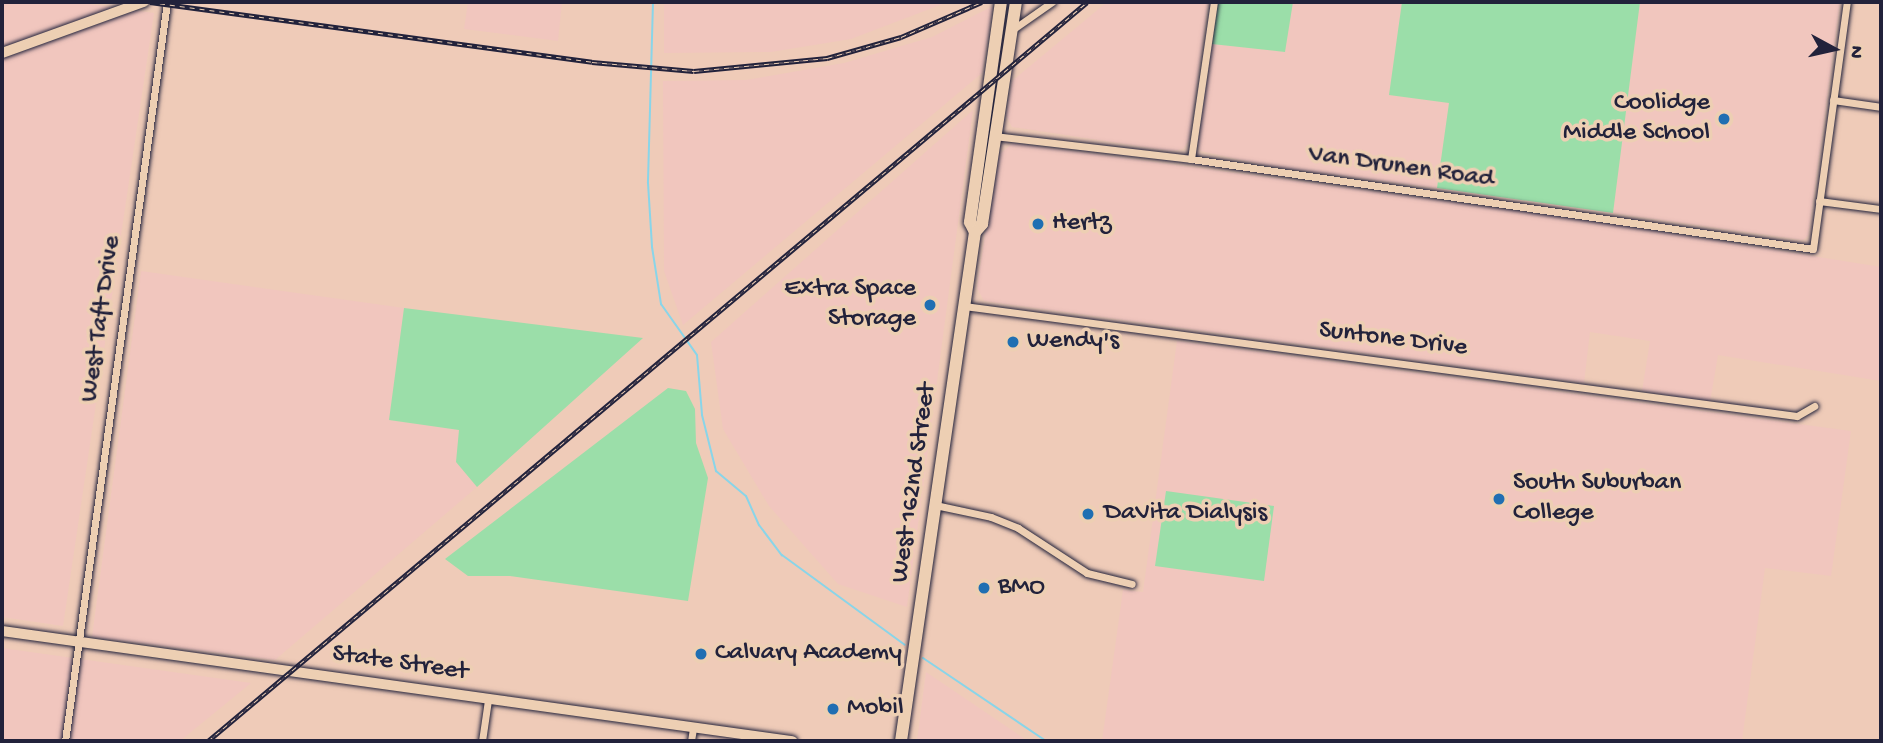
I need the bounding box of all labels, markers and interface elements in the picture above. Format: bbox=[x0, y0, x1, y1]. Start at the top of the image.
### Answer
north arrow bbox=[1799, 14, 1869, 84]
text: N bbox=[1843, 44, 1868, 60]
place label: Coolidge Middle School bbox=[1563, 88, 1710, 150]
marker: Coolidge Middle School bbox=[1716, 111, 1732, 127]
street label: Van Drunen Road bbox=[1306, 140, 1496, 196]
place label: Hertz bbox=[1052, 208, 1112, 240]
marker: Hertz bbox=[1030, 216, 1046, 232]
street label: West Taft Drive bbox=[75, 234, 129, 404]
place label: Extra Space Storage bbox=[784, 274, 916, 336]
marker: Extra Space Storage bbox=[922, 297, 938, 313]
street label: Suntone Drive bbox=[1317, 315, 1469, 365]
place label: Wendy's bbox=[1027, 326, 1119, 358]
marker: Wendy's bbox=[1005, 334, 1021, 350]
street label: West 162nd Street bbox=[886, 381, 944, 585]
place label: South Suburban College bbox=[1513, 468, 1681, 530]
marker: South Suburban College bbox=[1491, 491, 1507, 507]
place label: DaVita Dialysis bbox=[1104, 498, 1267, 530]
marker: DaVita Dialysis bbox=[1078, 504, 1098, 524]
place label: BMO bbox=[998, 572, 1045, 604]
marker: BMO bbox=[976, 580, 992, 596]
place label: Calvary Academy bbox=[715, 638, 902, 670]
street label: State Street bbox=[330, 639, 470, 689]
marker: Calvary Academy bbox=[693, 646, 709, 662]
place label: Mobil bbox=[847, 693, 904, 725]
marker: Mobil bbox=[825, 701, 841, 717]

